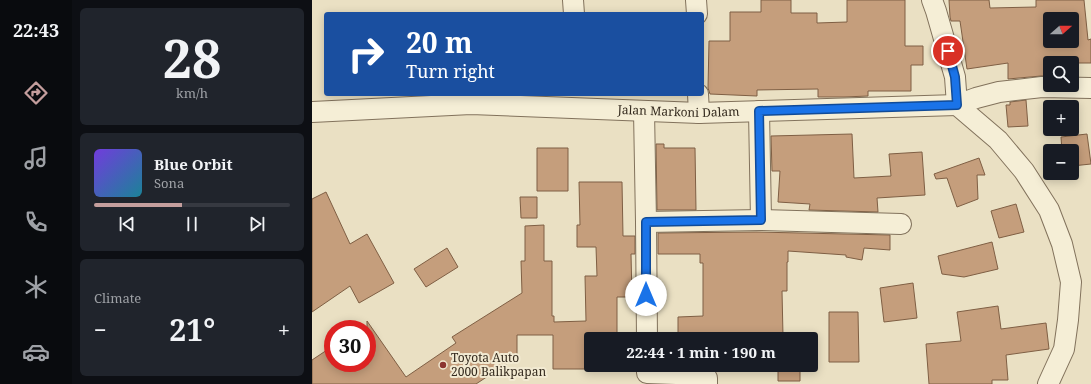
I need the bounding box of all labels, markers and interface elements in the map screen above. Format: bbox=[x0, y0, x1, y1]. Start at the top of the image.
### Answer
north arrow bbox=[1043, 12, 1079, 48]
map controls bbox=[1043, 12, 1079, 180]
text: 22:43 bbox=[13, 18, 59, 42]
text: 28 bbox=[163, 22, 221, 93]
text: 20 m bbox=[406, 23, 473, 61]
icon: right bbox=[340, 28, 392, 80]
pin bbox=[931, 34, 965, 68]
icon: arrive bbox=[937, 40, 959, 62]
button: search bbox=[1043, 56, 1079, 92]
text: Turn right bbox=[406, 59, 495, 83]
icon: directions bbox=[22, 79, 50, 107]
text: km/h bbox=[176, 84, 208, 102]
button: + bbox=[1043, 100, 1079, 136]
street label: Jalan Markoni Dalam bbox=[616, 101, 740, 121]
icon: music bbox=[22, 144, 50, 172]
button: − bbox=[1043, 144, 1079, 180]
text: Blue Orbit bbox=[154, 154, 233, 174]
text: Sona bbox=[154, 174, 184, 192]
icon: phone bbox=[22, 208, 50, 236]
icon: previous bbox=[116, 213, 138, 235]
icon: pause bbox=[181, 213, 203, 235]
icon: next bbox=[246, 213, 268, 235]
icon: climate bbox=[22, 273, 50, 301]
position arrow bbox=[625, 274, 667, 316]
text: Climate bbox=[94, 289, 141, 307]
text: 21° bbox=[169, 309, 215, 350]
text: − bbox=[94, 314, 107, 344]
text: + bbox=[278, 314, 290, 344]
speed limit sign: 30 bbox=[324, 320, 376, 372]
icon: car bbox=[22, 338, 50, 366]
text: 22:44 · 1 min · 190 m bbox=[626, 342, 776, 362]
place label: Toyota Auto 2000 Balikpapan bbox=[451, 349, 546, 380]
marker: Toyota Auto 2000 Balikpapan bbox=[438, 360, 448, 370]

